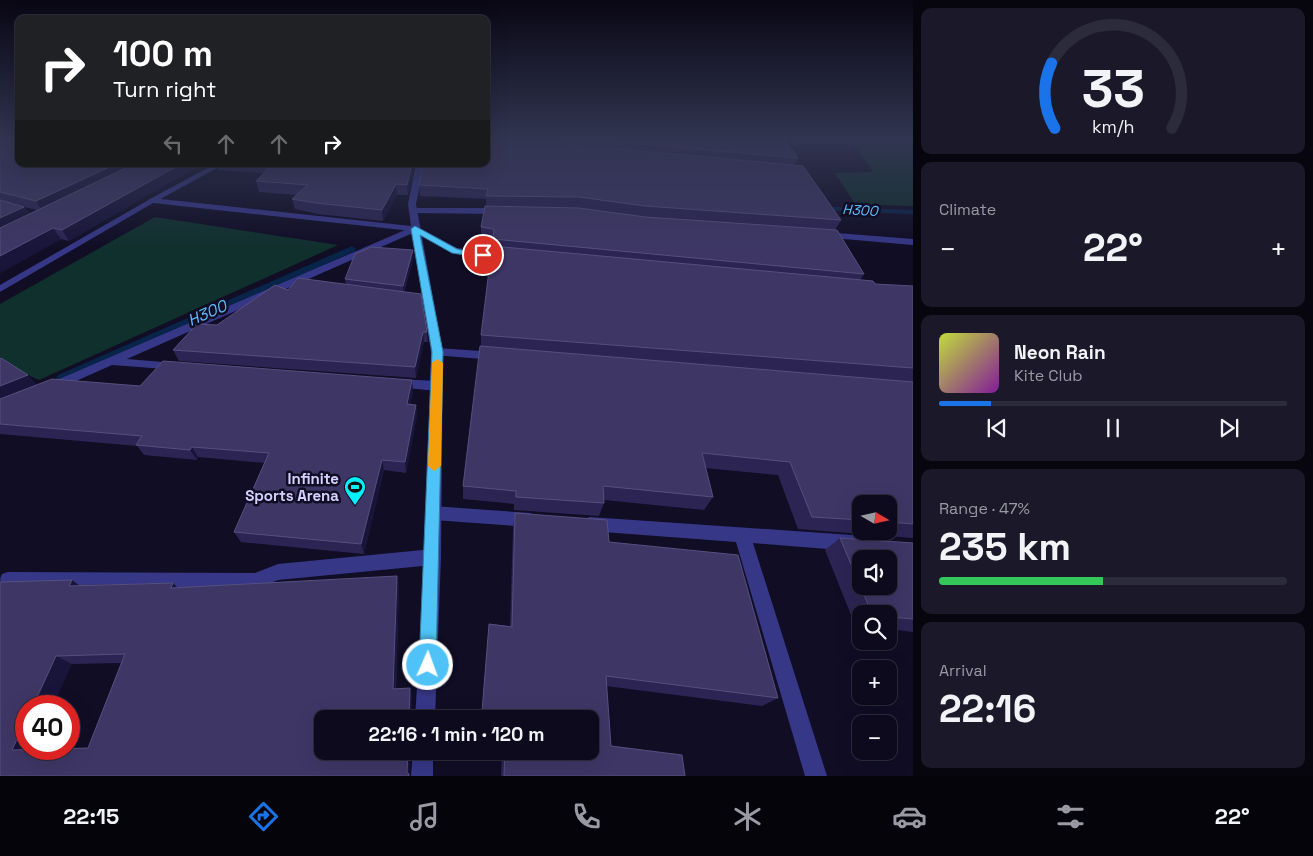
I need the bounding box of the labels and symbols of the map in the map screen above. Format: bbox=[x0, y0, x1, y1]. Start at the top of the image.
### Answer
water label: H300 bbox=[842, 200, 880, 220]
pin bbox=[462, 234, 504, 276]
water label: H300 bbox=[184, 294, 231, 331]
place label: Infinite Sports Arena bbox=[245, 469, 339, 505]
sports icon: Infinite Sports Arena bbox=[343, 475, 367, 506]
north arrow bbox=[852, 495, 898, 540]
position arrow bbox=[401, 638, 453, 690]
speed limit sign: 40 bbox=[15, 695, 80, 760]

